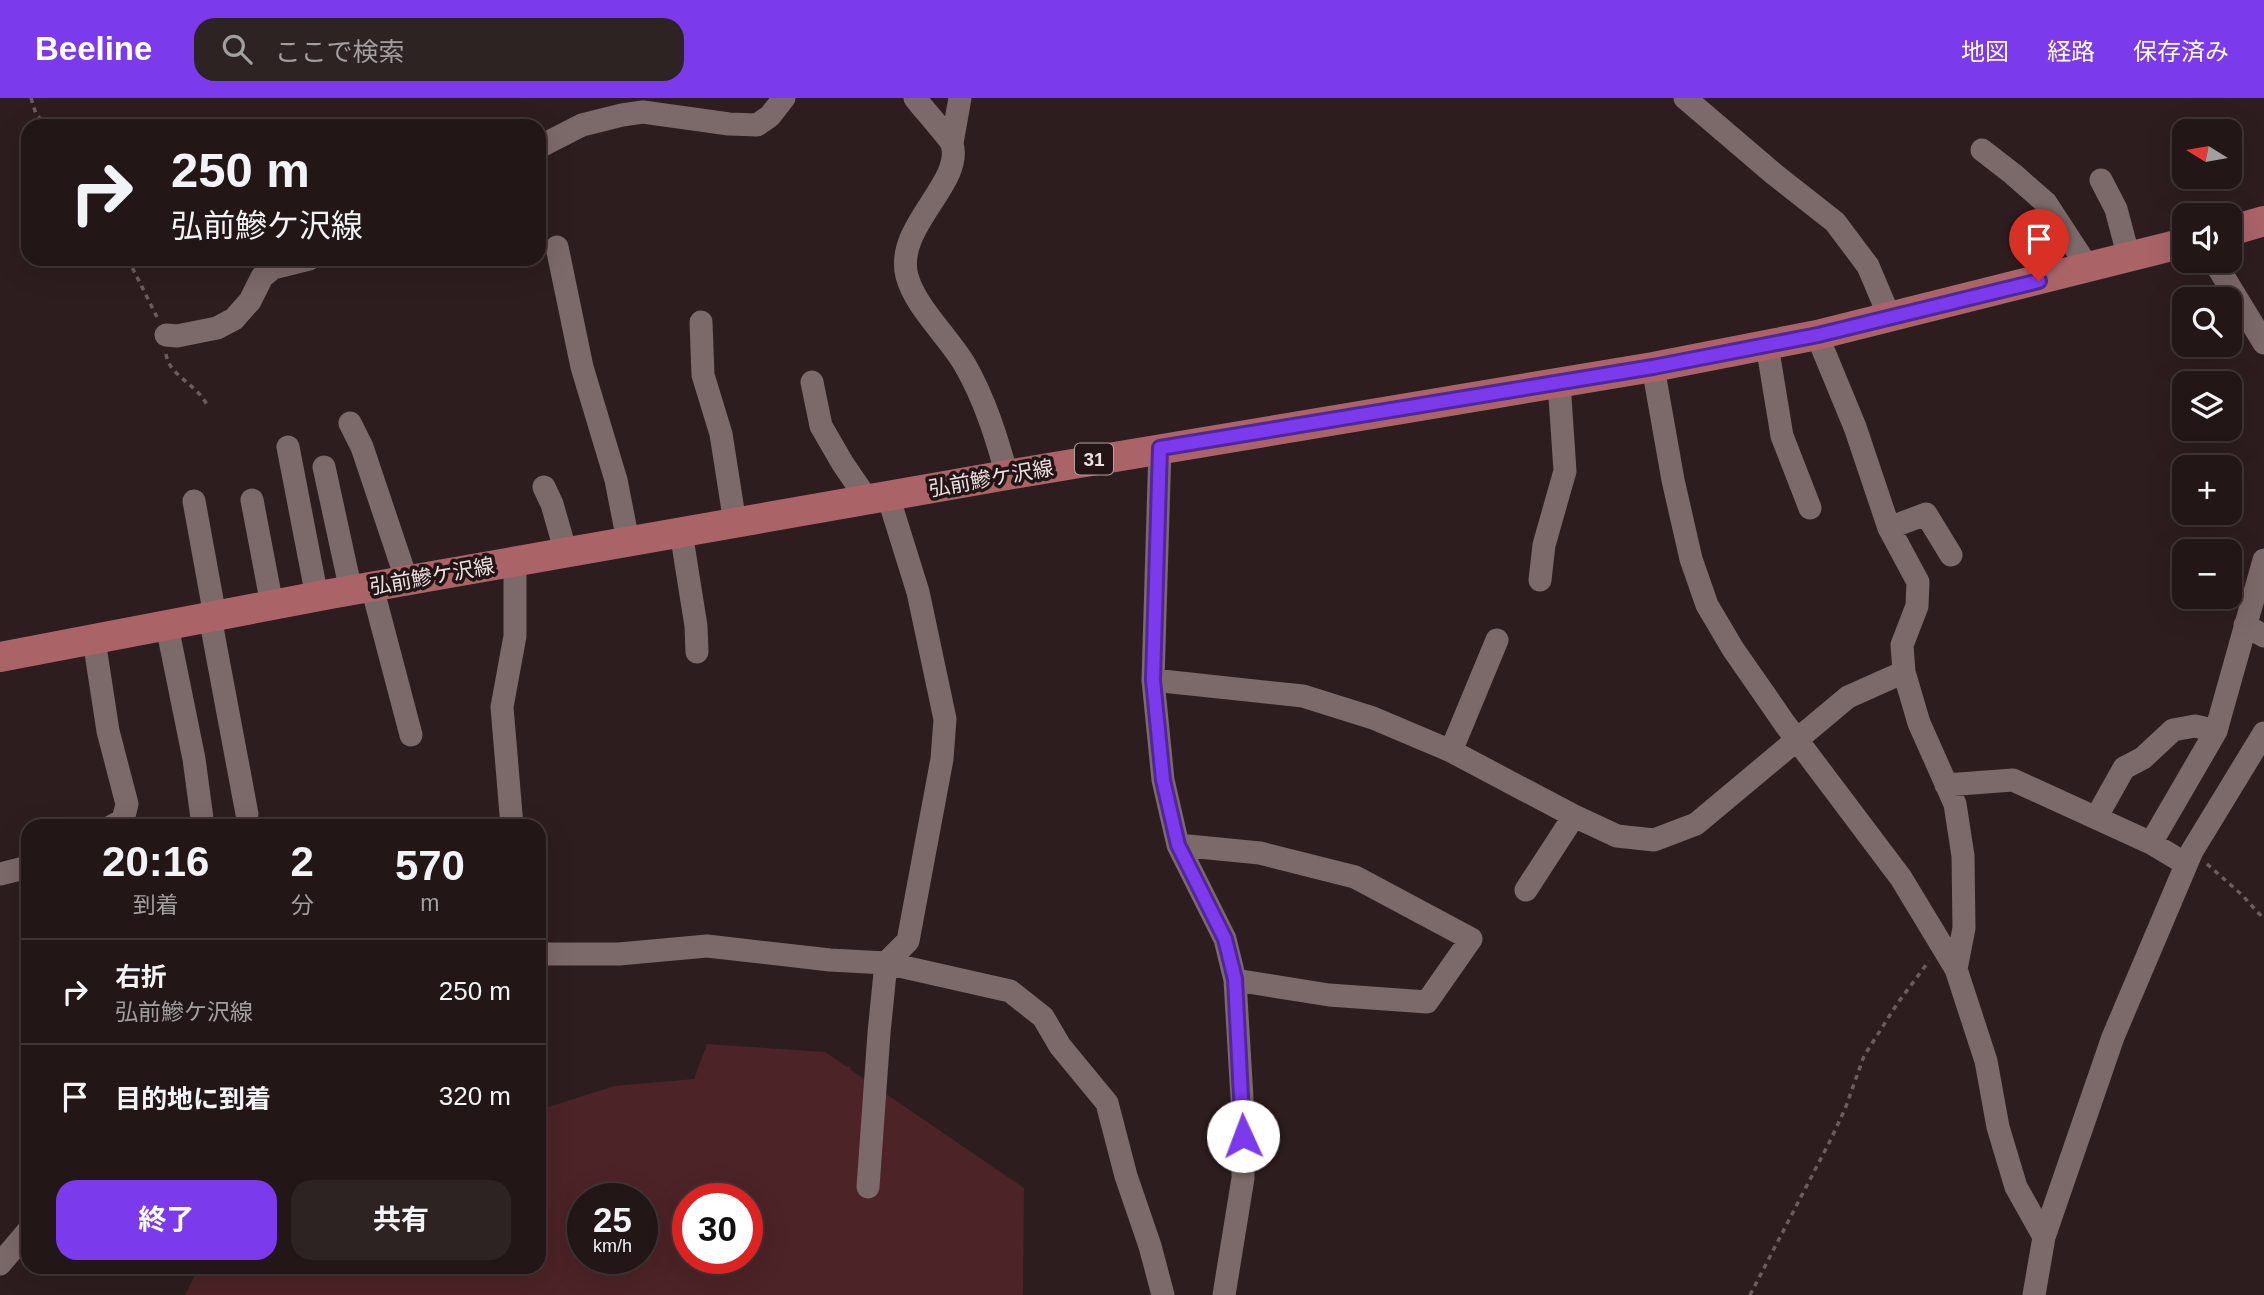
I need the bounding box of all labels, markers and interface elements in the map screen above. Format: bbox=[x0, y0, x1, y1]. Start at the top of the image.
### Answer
search box bbox=[194, 18, 684, 81]
text: Beeline bbox=[35, 30, 152, 67]
icon: search bbox=[218, 30, 256, 68]
text: ここで検索 bbox=[274, 37, 404, 67]
text: 地図 bbox=[1961, 38, 2009, 65]
text: 経路 bbox=[2047, 38, 2095, 65]
text: 保存済み bbox=[2133, 38, 2229, 65]
north arrow bbox=[2172, 119, 2242, 189]
map controls bbox=[2172, 119, 2242, 609]
text: 250 m bbox=[171, 143, 310, 197]
icon: right bbox=[56, 147, 147, 238]
button: sound bbox=[2172, 203, 2242, 273]
text: 弘前鰺ケ沢線 bbox=[171, 208, 363, 244]
pin bbox=[2009, 209, 2069, 281]
icon: arrive bbox=[2020, 220, 2058, 258]
button: search bbox=[2172, 287, 2242, 357]
button: layers bbox=[2172, 371, 2242, 441]
road number: 31 bbox=[1075, 444, 1113, 474]
button: + bbox=[2172, 455, 2242, 525]
street label: 弘前鰺ケ沢線 bbox=[927, 456, 1055, 500]
button: − bbox=[2172, 539, 2242, 609]
street label: 弘前鰺ケ沢線 bbox=[368, 554, 496, 598]
text: 20:16 bbox=[102, 838, 209, 885]
text: 2 bbox=[290, 838, 314, 885]
text: 570 bbox=[395, 842, 465, 889]
text: m bbox=[420, 890, 440, 916]
text: 到着 bbox=[133, 892, 179, 918]
text: 分 bbox=[291, 892, 314, 918]
text: 右折 bbox=[115, 962, 167, 992]
icon: right bbox=[56, 973, 94, 1011]
text: 250 m bbox=[439, 976, 511, 1006]
text: 弘前鰺ケ沢線 bbox=[115, 999, 253, 1025]
icon: arrive bbox=[56, 1078, 94, 1116]
text: 320 m bbox=[439, 1081, 511, 1111]
text: 目的地に到着 bbox=[115, 1084, 271, 1114]
position arrow bbox=[1206, 1099, 1280, 1173]
button: 終了 bbox=[56, 1180, 277, 1260]
button: 共有 bbox=[291, 1180, 511, 1260]
speed limit sign: 30 bbox=[672, 1183, 763, 1274]
text: 25 bbox=[593, 1200, 632, 1239]
text: km/h bbox=[593, 1236, 632, 1256]

